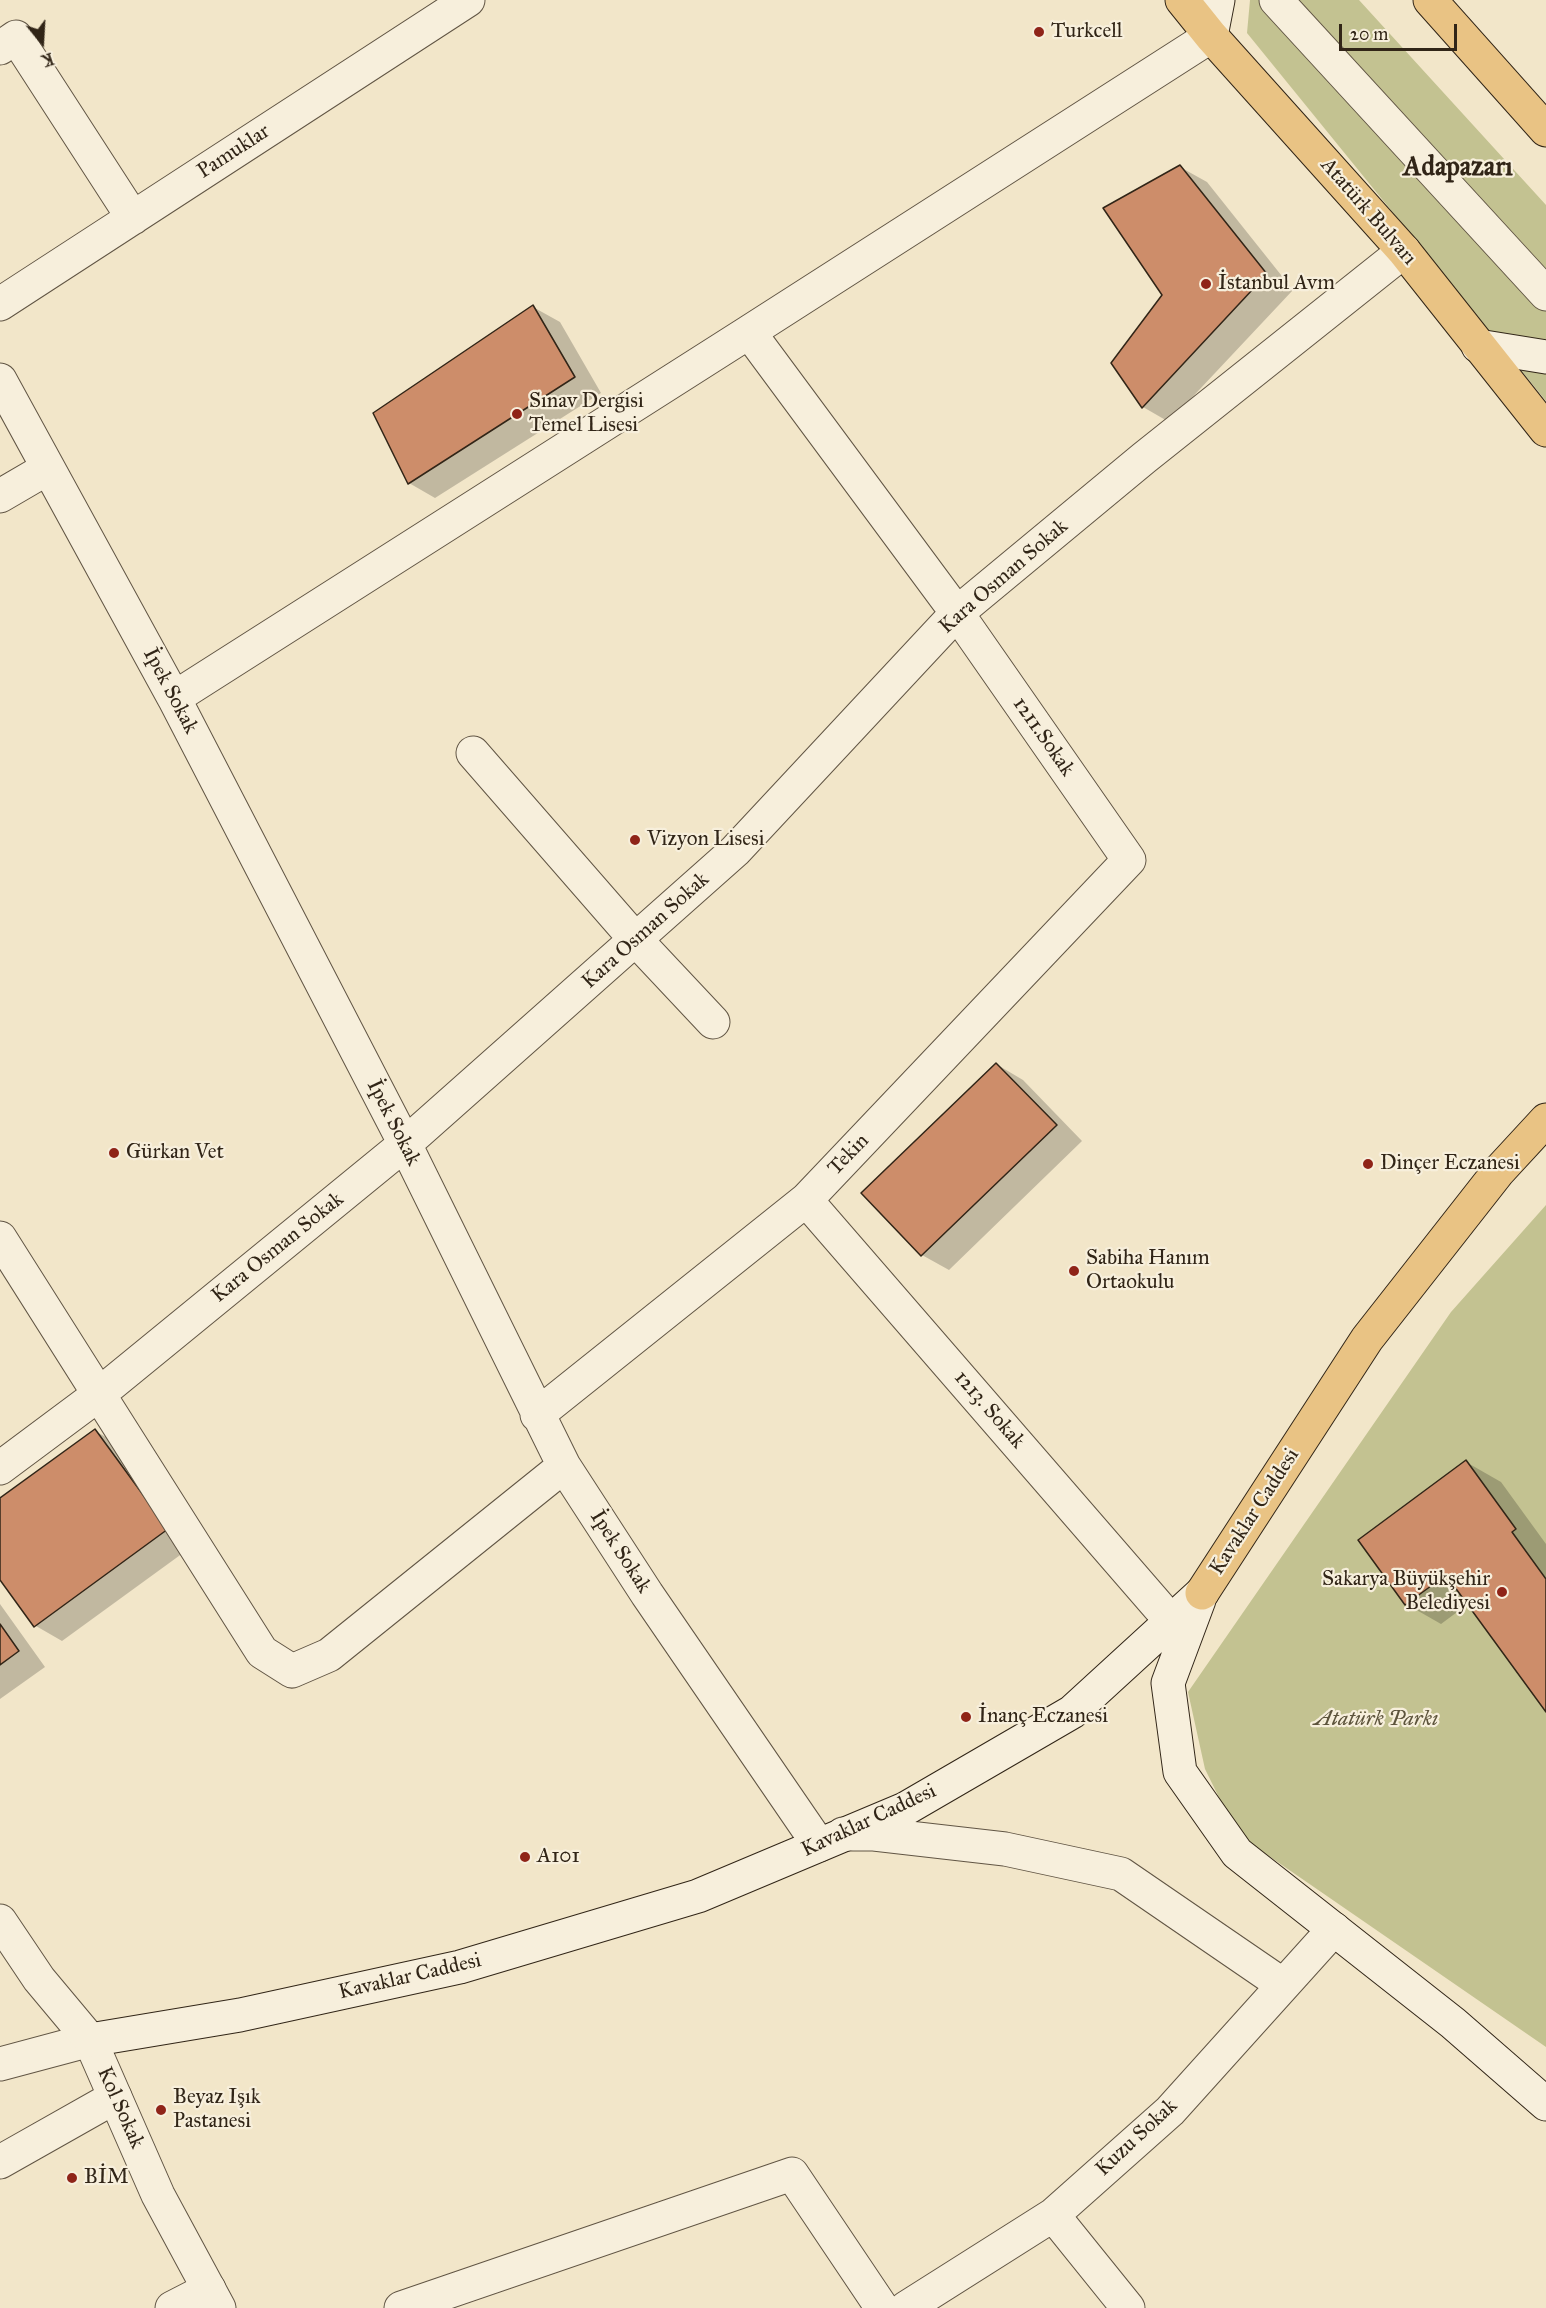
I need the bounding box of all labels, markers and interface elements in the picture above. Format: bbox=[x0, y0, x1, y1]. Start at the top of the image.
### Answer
north arrow bbox=[12, 12, 72, 72]
scale bar bbox=[1342, 12, 1460, 50]
place label: Turkcell bbox=[1051, 19, 1123, 45]
text: 20 m bbox=[1350, 23, 1388, 45]
marker: Turkcell bbox=[1032, 25, 1046, 39]
text: K bbox=[39, 49, 56, 70]
street label: Pamuklar bbox=[193, 119, 275, 185]
district label: Adapazarı bbox=[1403, 152, 1513, 184]
street label: Atatürk Bulvarı bbox=[1315, 153, 1421, 271]
place label: İstanbul Avm bbox=[1218, 271, 1335, 297]
marker: İstanbul Avm bbox=[1199, 277, 1213, 291]
place label: Sınav Dergisi Temel Lisesi bbox=[529, 389, 644, 439]
marker: Sınav Dergisi Temel Lisesi bbox=[510, 407, 524, 421]
street label: Kara Osman Sokak bbox=[935, 514, 1073, 640]
street label: İpek Sokak bbox=[137, 644, 203, 738]
street label: 1211.Sokak bbox=[1007, 693, 1079, 781]
place label: Vizyon Lisesi bbox=[647, 827, 764, 853]
marker: Vizyon Lisesi bbox=[628, 833, 642, 847]
street label: Kara Osman Sokak bbox=[577, 867, 715, 995]
street label: İpek Sokak bbox=[361, 1076, 425, 1170]
street label: Tekin bbox=[823, 1129, 875, 1181]
place label: Gürkan Vet bbox=[126, 1140, 224, 1166]
marker: Gürkan Vet bbox=[107, 1146, 121, 1160]
place label: Dinçer Eczanesi bbox=[1380, 1151, 1520, 1177]
marker: Dinçer Eczanesi bbox=[1361, 1157, 1375, 1171]
street label: Kara Osman Sokak bbox=[207, 1187, 349, 1309]
place label: Sabiha Hanım Ortaokulu bbox=[1086, 1246, 1210, 1296]
marker: Sabiha Hanım Ortaokulu bbox=[1067, 1264, 1081, 1278]
street label: 1213. Sokak bbox=[948, 1366, 1030, 1454]
street label: Kavaklar Caddesi bbox=[1205, 1444, 1305, 1580]
street label: İpek Sokak bbox=[584, 1506, 656, 1598]
place label: Sakarya Büyükşehir Belediyesi bbox=[1322, 1567, 1490, 1617]
marker: Sakarya Büyükşehir Belediyesi bbox=[1495, 1585, 1509, 1599]
place label: İnanç Eczanesi bbox=[978, 1704, 1108, 1730]
park label: Atatürk Parkı bbox=[1314, 1707, 1438, 1733]
marker: İnanç Eczanesi bbox=[959, 1710, 973, 1724]
street label: Kavaklar Caddesi bbox=[798, 1779, 940, 1863]
place label: A101 bbox=[537, 1844, 580, 1870]
marker: A101 bbox=[518, 1850, 532, 1864]
street label: Kavaklar Caddesi bbox=[336, 1948, 484, 2006]
street label: Kol Sokak bbox=[91, 2063, 149, 2153]
place label: Beyaz Işık Pastanesi bbox=[173, 2085, 261, 2135]
street label: Kuzu Sokak bbox=[1091, 2094, 1183, 2182]
marker: Beyaz Işık Pastanesi bbox=[154, 2103, 168, 2117]
place label: BİM bbox=[84, 2165, 129, 2191]
marker: BİM bbox=[65, 2171, 79, 2185]

